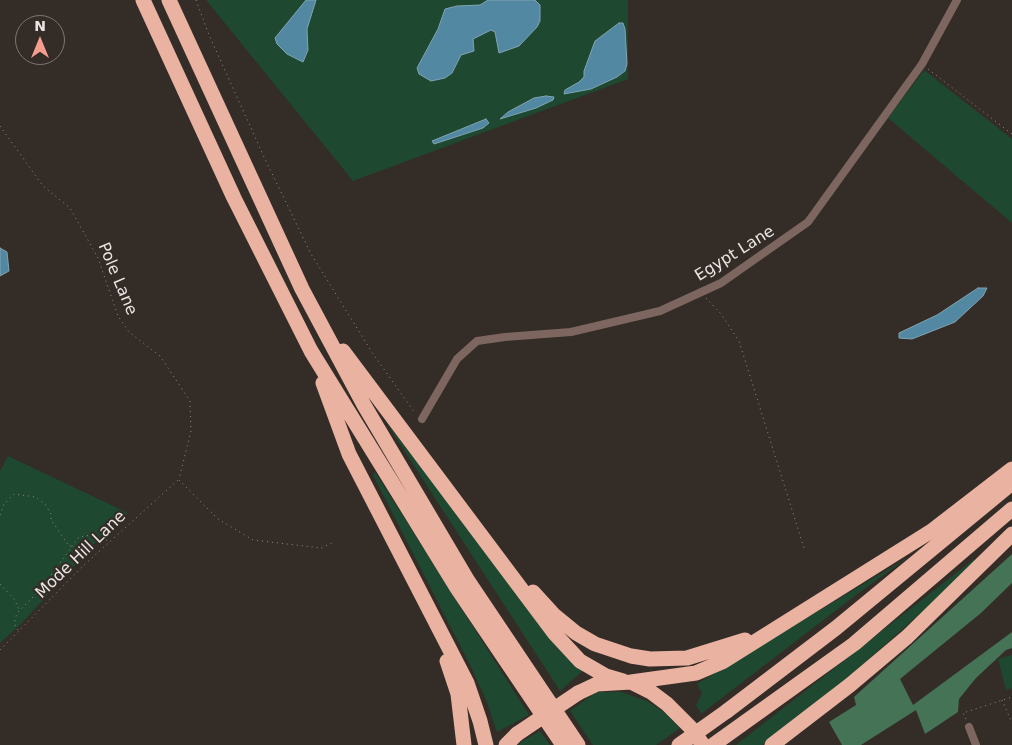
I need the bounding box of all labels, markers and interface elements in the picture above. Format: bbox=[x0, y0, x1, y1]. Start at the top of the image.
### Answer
north arrow bbox=[15, 15, 65, 65]
text: N bbox=[34, 18, 46, 34]
street label: Egypt Lane bbox=[692, 222, 778, 286]
street label: Pole Lane bbox=[93, 240, 141, 318]
street label: Mode Hill Lane bbox=[32, 507, 130, 603]

